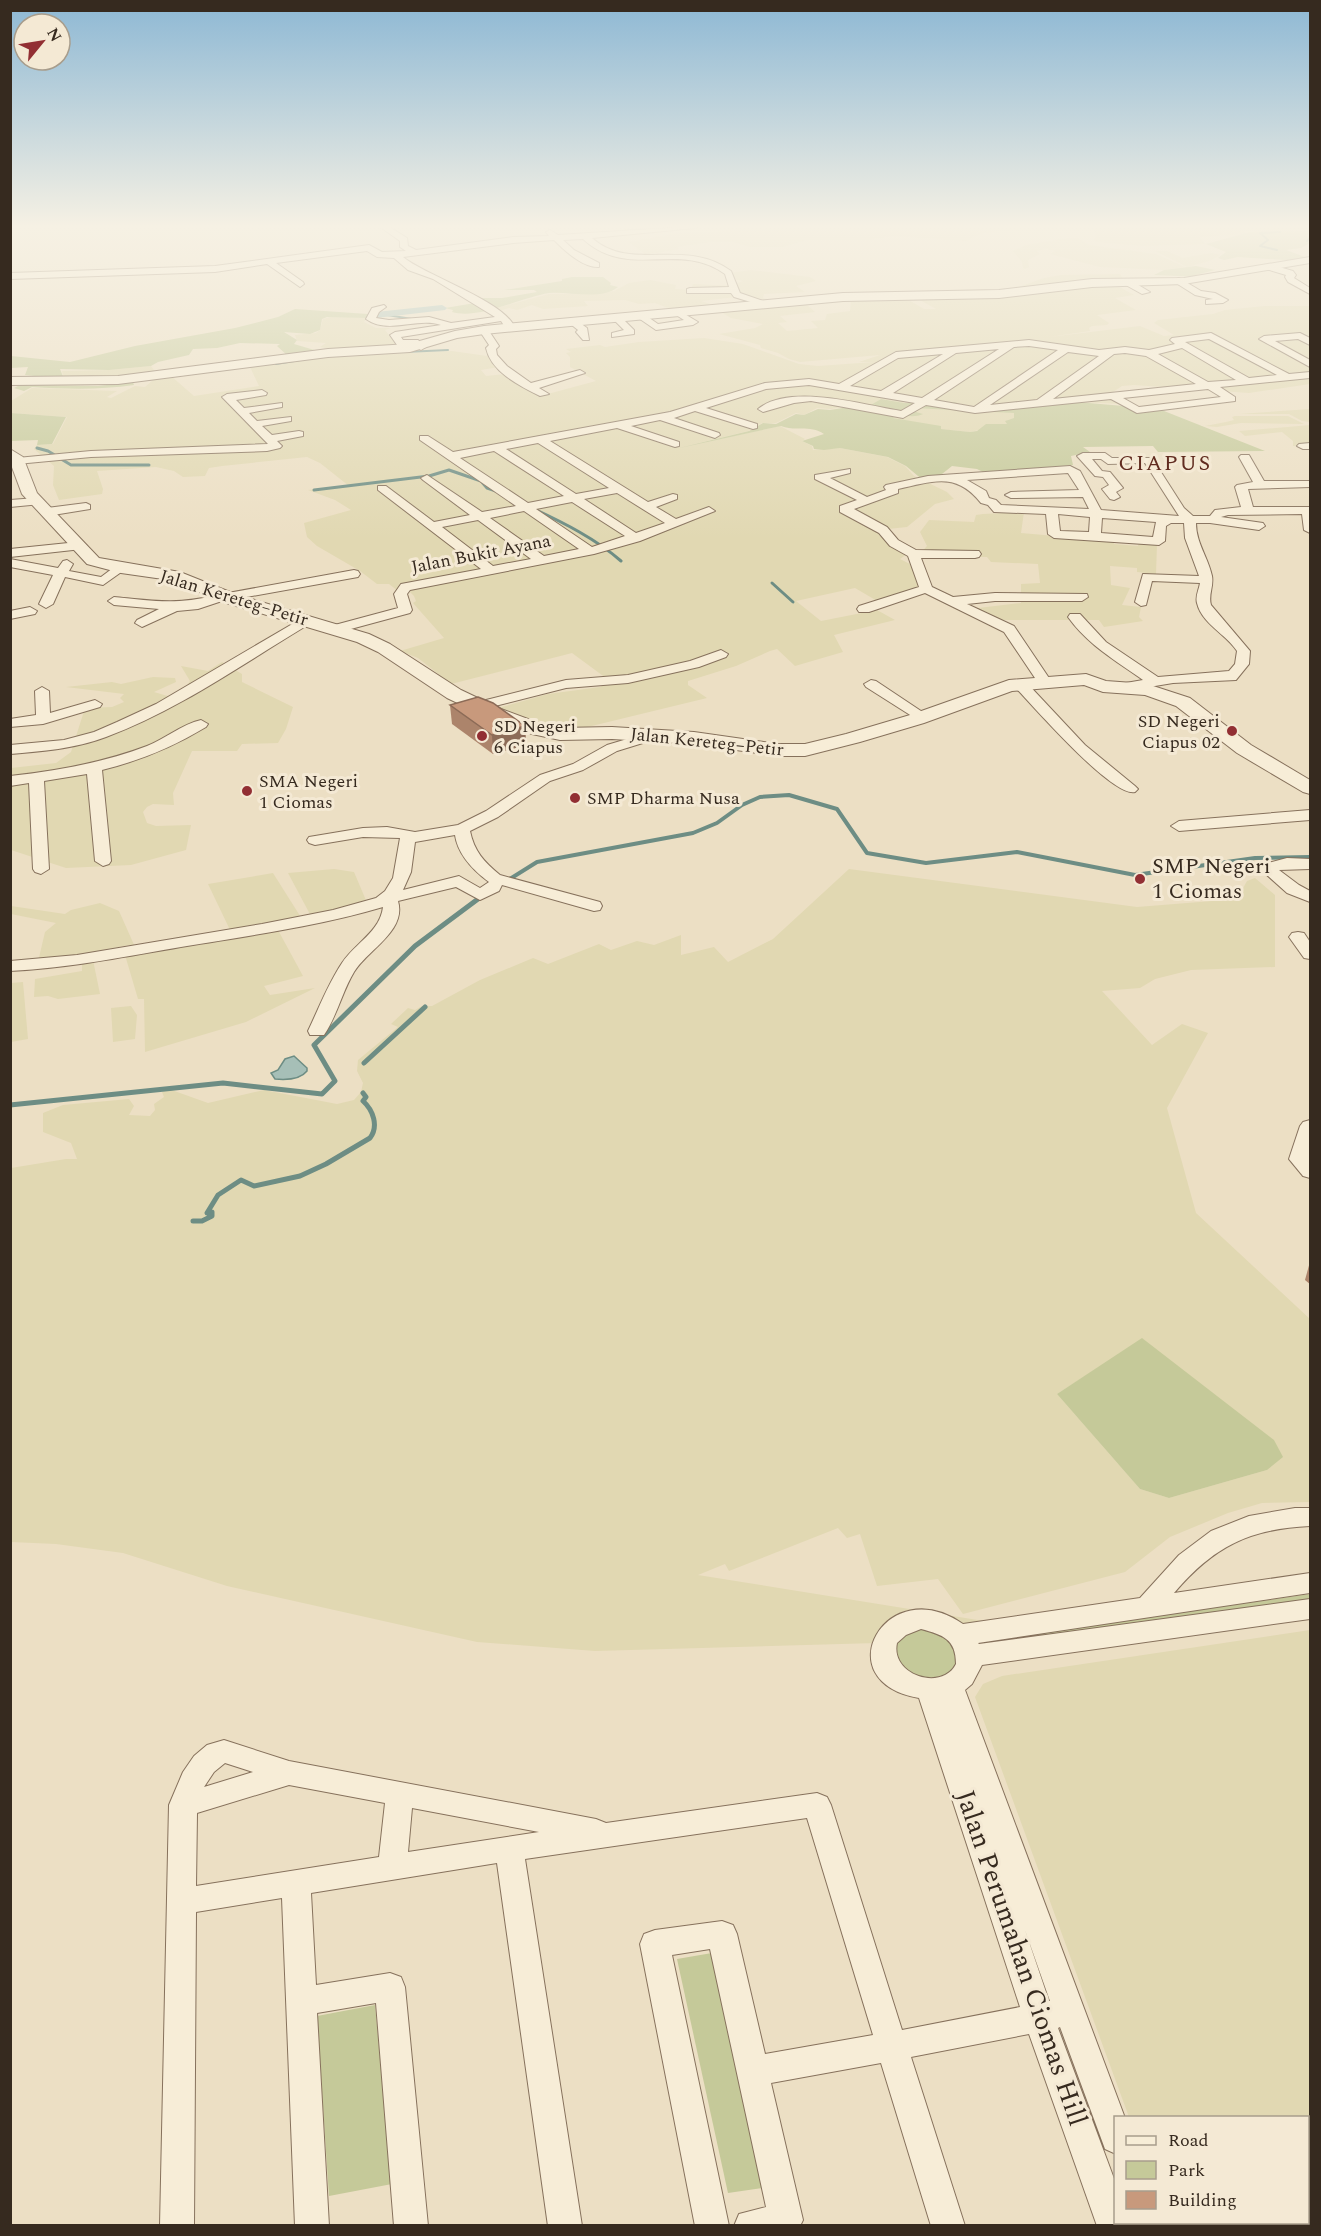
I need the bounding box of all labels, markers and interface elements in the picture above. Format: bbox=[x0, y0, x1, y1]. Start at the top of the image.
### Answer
north arrow bbox=[12, 12, 72, 72]
text: N bbox=[40, 23, 68, 47]
district label: CIAPUS bbox=[1118, 447, 1212, 480]
street label: Jalan Bukit Ayana bbox=[409, 527, 553, 581]
street label: Jalan Kereteg–Petir bbox=[156, 563, 312, 633]
place label: SD Negeri Ciapus 02 bbox=[1138, 708, 1220, 756]
place label: SD Negeri 6 Ciapus bbox=[494, 713, 576, 761]
street label: Jalan Kereteg–Petir bbox=[629, 721, 785, 763]
marker: SD Negeri Ciapus 02 bbox=[1225, 724, 1239, 738]
marker: SD Negeri 6 Ciapus bbox=[475, 729, 489, 743]
place label: SMA Negeri 1 Ciomas bbox=[259, 768, 358, 816]
marker: SMA Negeri 1 Ciomas bbox=[240, 784, 254, 798]
place label: SMP Dharma Nusa bbox=[587, 785, 740, 812]
marker: SMP Dharma Nusa bbox=[568, 791, 582, 805]
place label: SMP Negeri 1 Ciomas bbox=[1152, 850, 1271, 908]
marker: SMP Negeri 1 Ciomas bbox=[1133, 872, 1147, 886]
street label: Jalan Perumahan Ciomas Hill bbox=[944, 1784, 1098, 2132]
legend bbox=[1114, 2116, 1309, 2224]
text: Road bbox=[1168, 2127, 1209, 2154]
text: Park bbox=[1168, 2157, 1205, 2184]
text: Building bbox=[1168, 2187, 1237, 2214]

